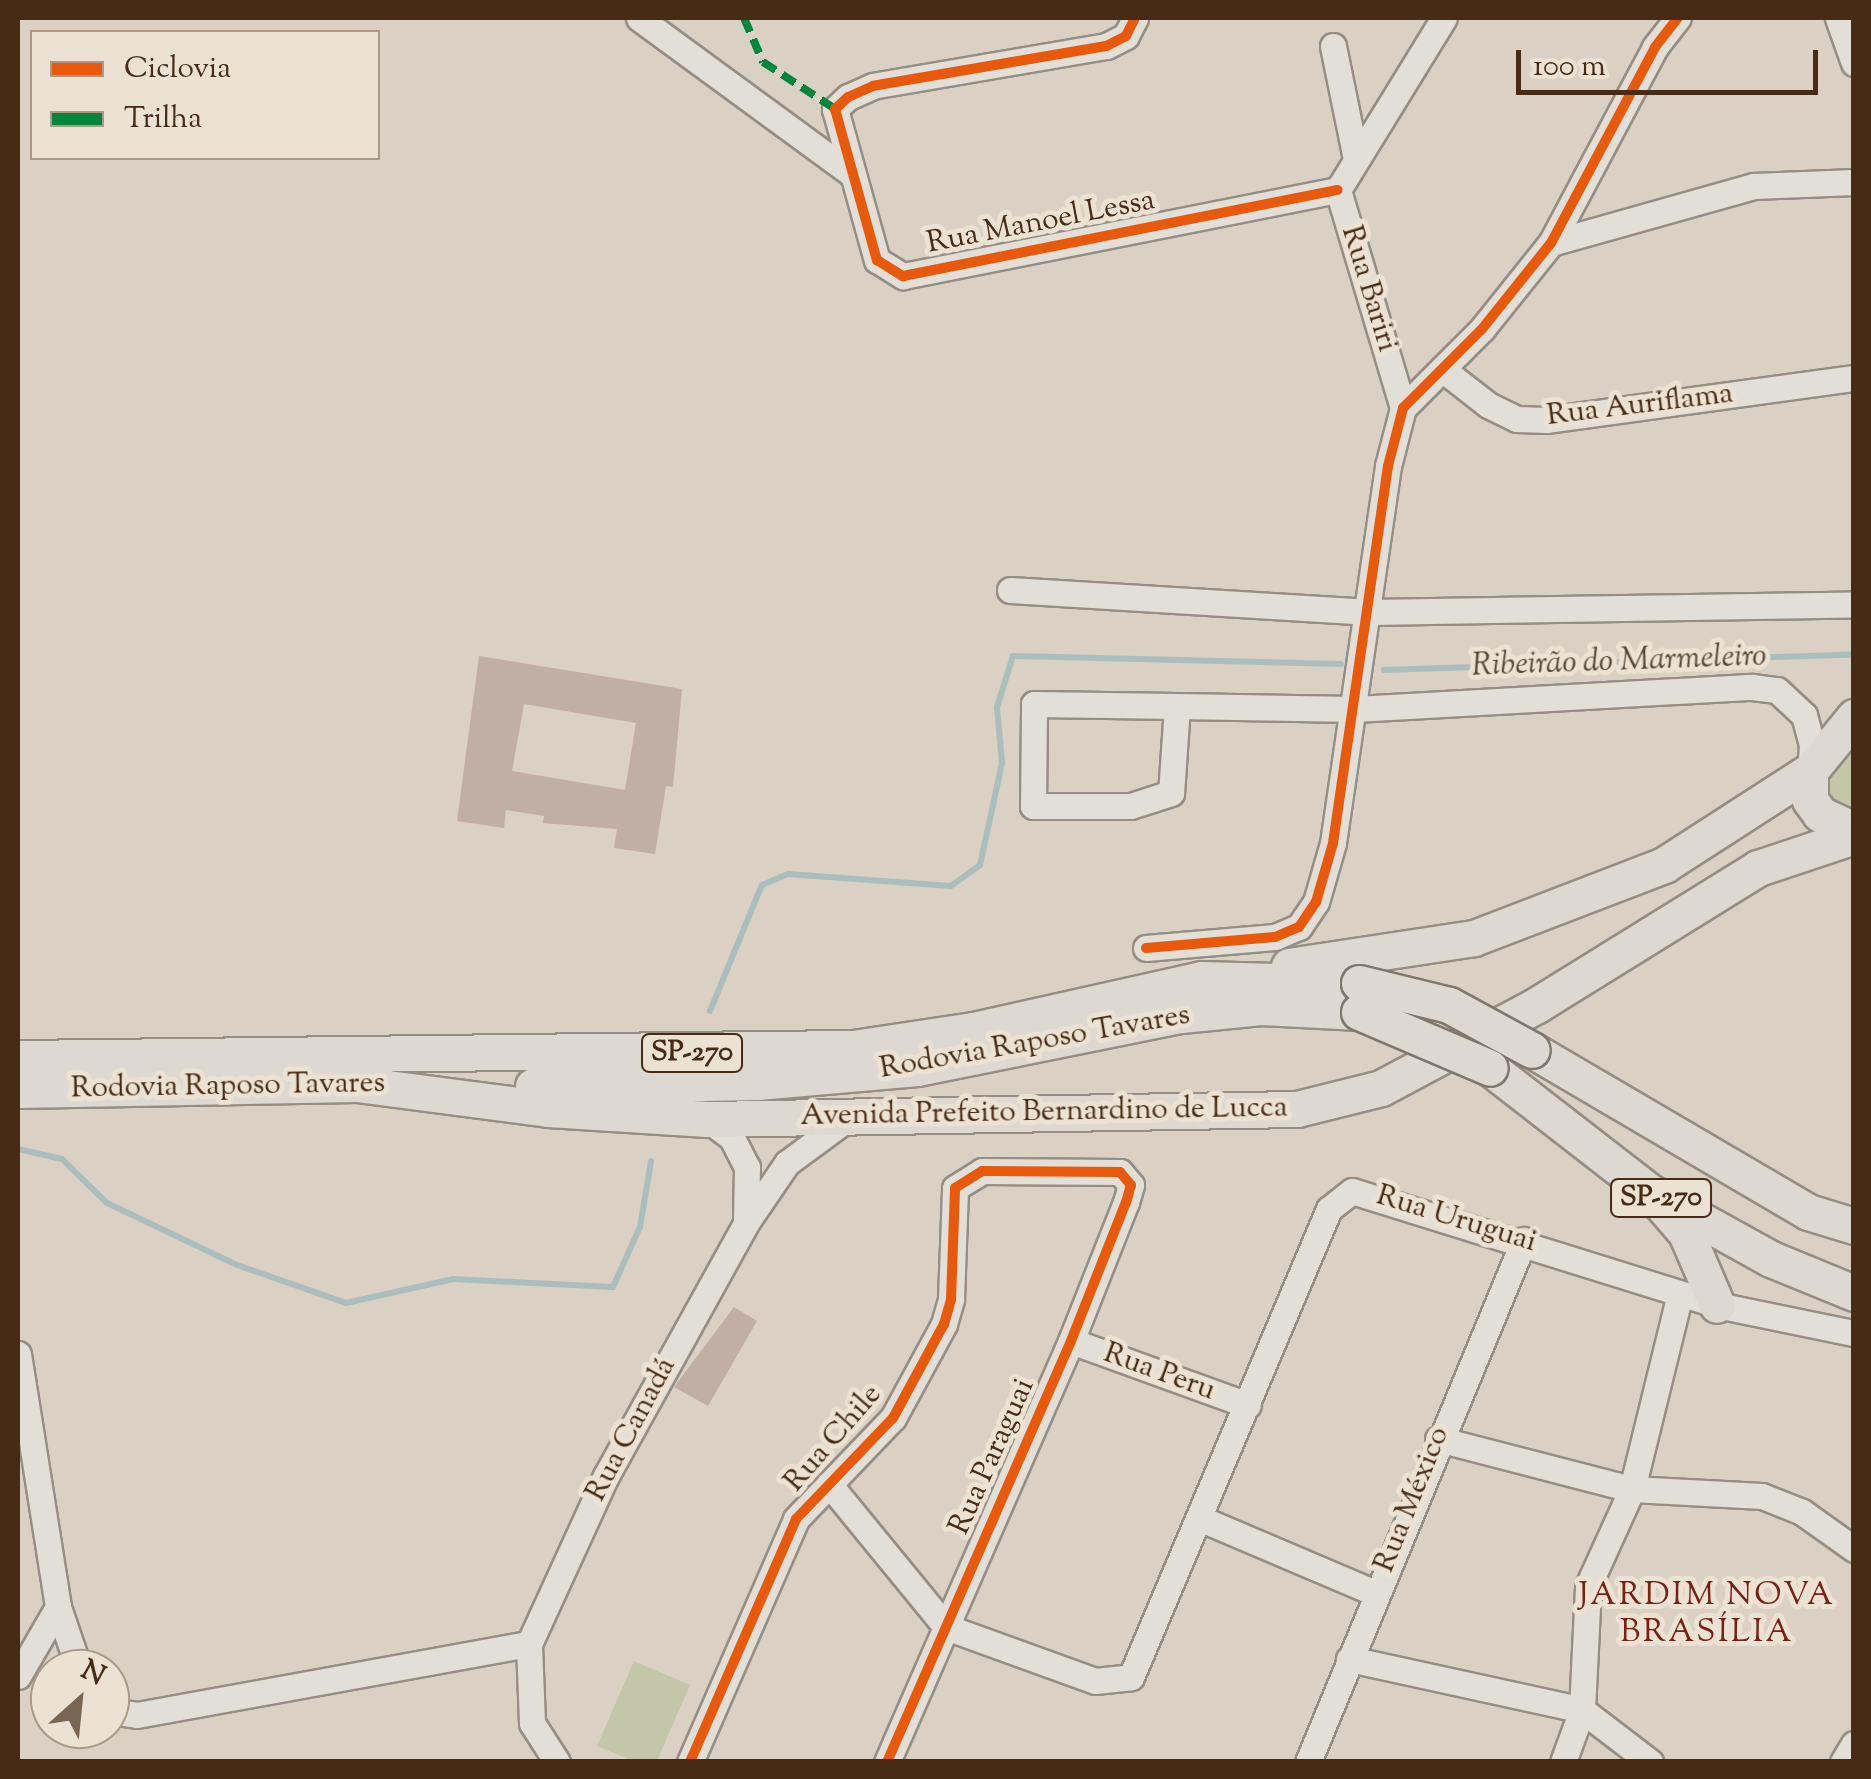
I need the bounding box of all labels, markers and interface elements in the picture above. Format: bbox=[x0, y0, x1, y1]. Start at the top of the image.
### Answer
legend bbox=[30, 30, 380, 160]
scale bar bbox=[1521, 30, 1824, 92]
text: 100 m bbox=[1533, 46, 1606, 89]
text: Ciclovia bbox=[124, 48, 231, 91]
text: Trilha bbox=[124, 98, 202, 141]
street label: Rua Manoel Lessa bbox=[924, 183, 1158, 263]
street label: Rua Bariri bbox=[1332, 222, 1404, 356]
street label: Rua Auriflama bbox=[1545, 377, 1735, 435]
water label: Ribeirão do Marmeleiro bbox=[1471, 638, 1767, 686]
street label: Rodovia Raposo Tavares bbox=[877, 998, 1193, 1088]
road number: SP-270 bbox=[640, 1030, 744, 1076]
street label: Rodovia Raposo Tavares bbox=[71, 1066, 385, 1108]
street label: Avenida Prefeito Bernardino de Lucca bbox=[800, 1091, 1288, 1135]
road number: SP-270 bbox=[1608, 1175, 1714, 1221]
street label: Rua Uruguai bbox=[1372, 1179, 1540, 1261]
street label: Rua Peru bbox=[1098, 1336, 1220, 1410]
street label: Rua Canadá bbox=[579, 1352, 685, 1508]
street label: Rua Paraguai bbox=[943, 1373, 1043, 1541]
street label: Rua Chile bbox=[778, 1378, 890, 1500]
street label: Rua México bbox=[1368, 1422, 1458, 1578]
district label: JARDIM NOVA BRASÍLIA bbox=[1578, 1578, 1836, 1653]
north arrow bbox=[30, 1649, 130, 1749]
text: N bbox=[74, 1651, 112, 1697]

